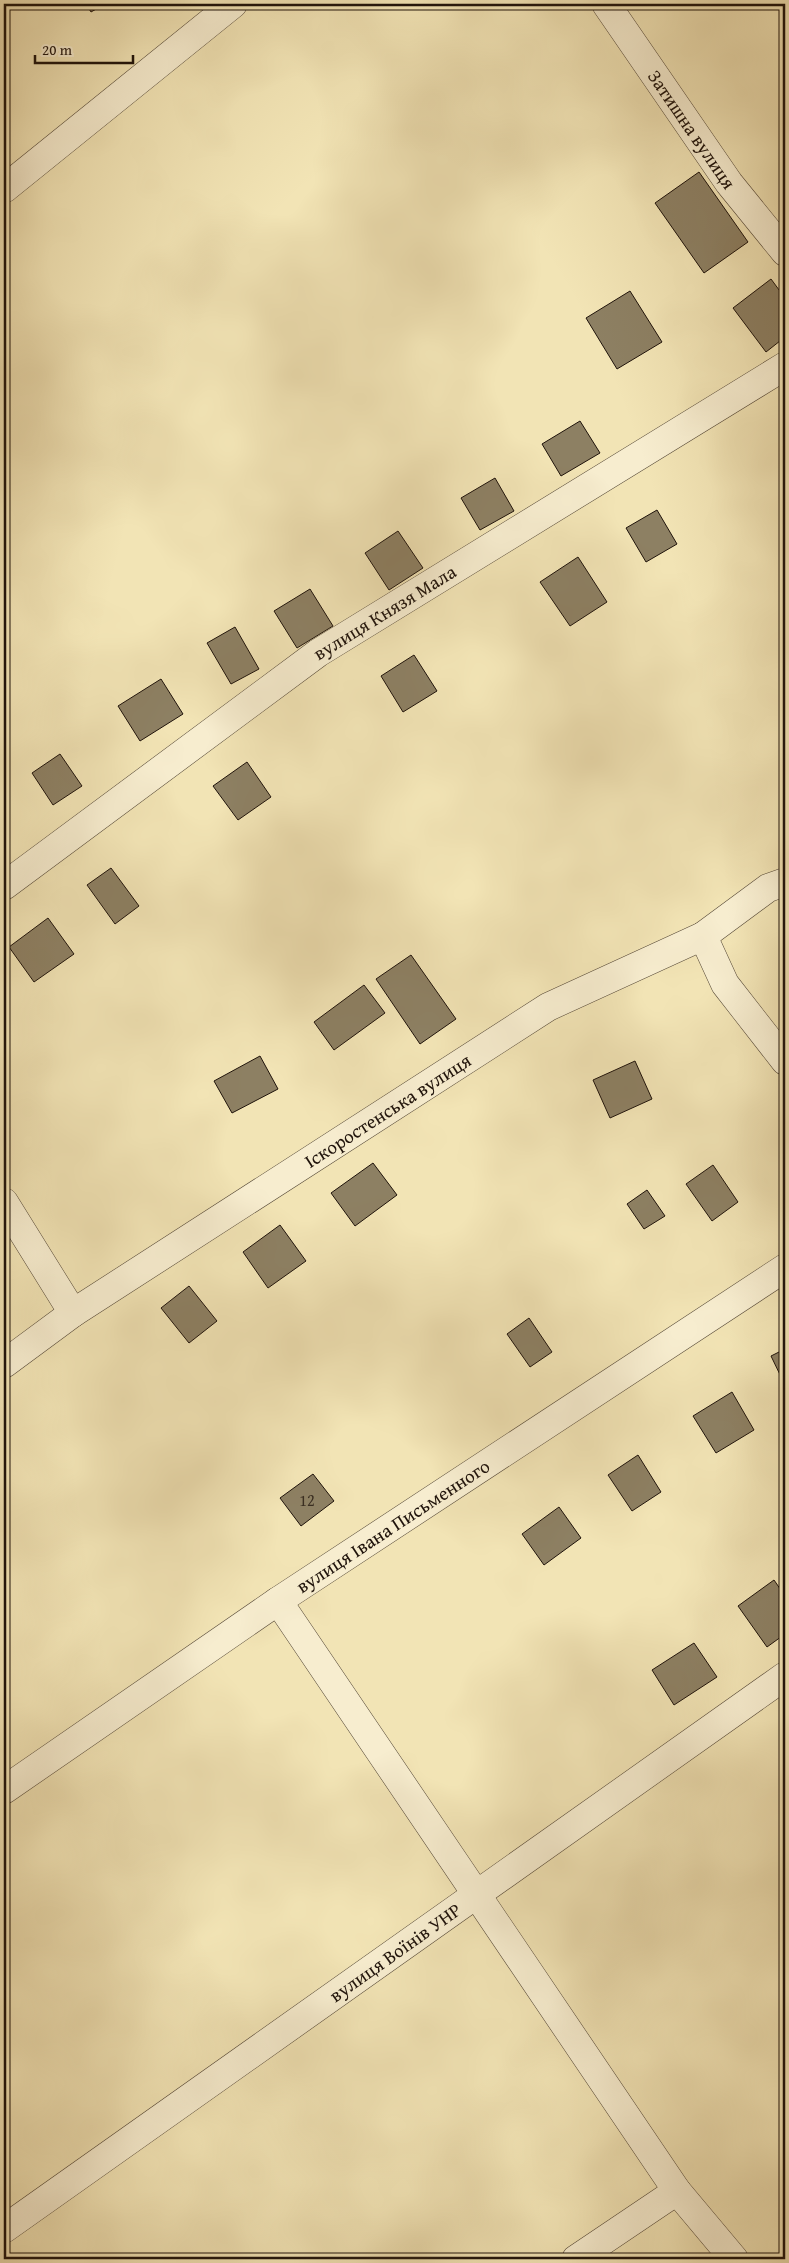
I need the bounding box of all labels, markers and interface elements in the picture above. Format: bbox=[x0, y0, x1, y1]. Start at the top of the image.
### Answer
scale bar bbox=[35, 32, 132, 64]
text: 20 m bbox=[42, 39, 73, 60]
street label: Затишна вулиця bbox=[641, 64, 743, 195]
street label: вулиця Князя Мала bbox=[308, 557, 461, 667]
street label: Іскоростенська вулиця bbox=[299, 1046, 477, 1174]
street label: вулиця Івана Письменного bbox=[290, 1452, 495, 1600]
house number: 12 bbox=[299, 1488, 315, 1512]
street label: вулиця Воїнів УНР bbox=[323, 1896, 467, 2009]

